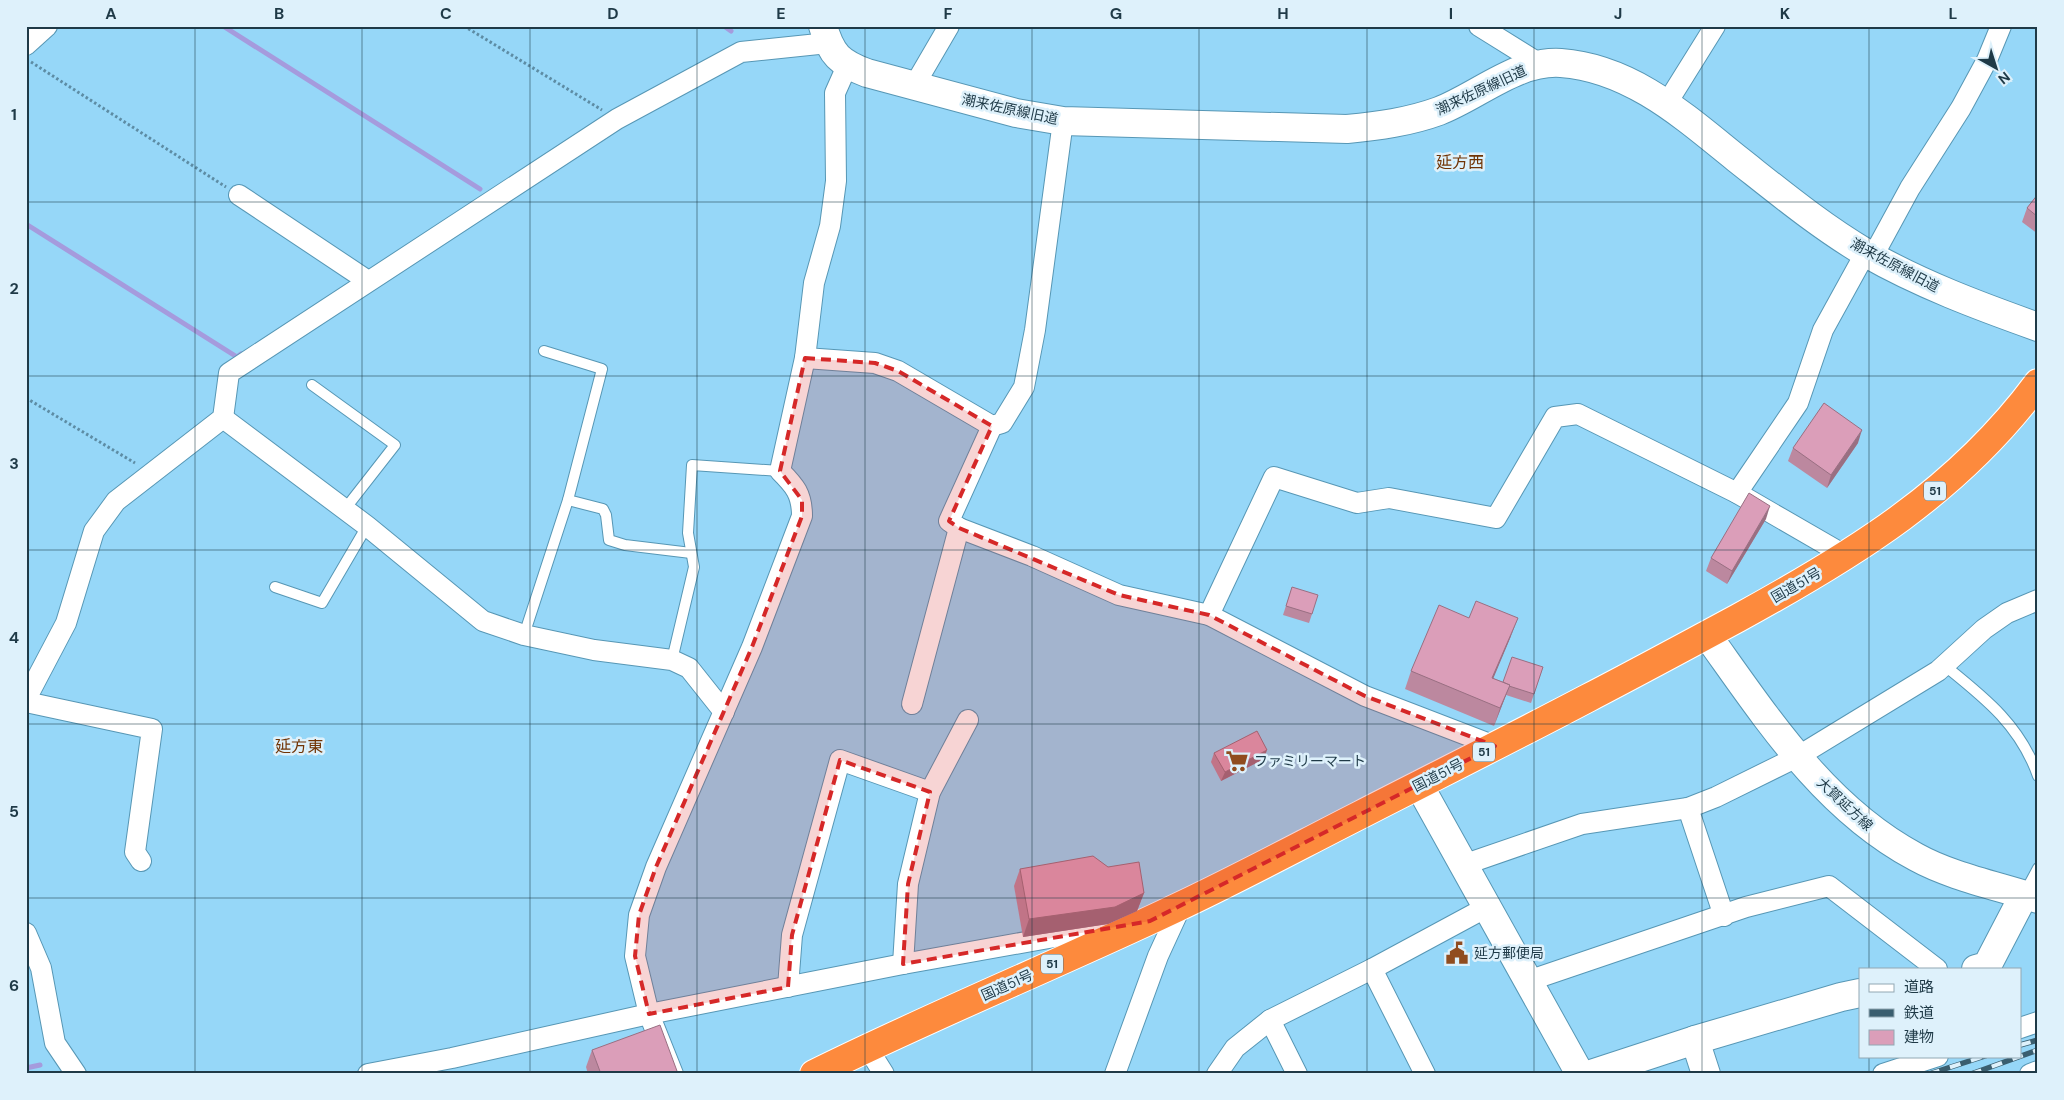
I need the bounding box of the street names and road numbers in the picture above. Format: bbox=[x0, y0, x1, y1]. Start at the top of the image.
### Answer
street label: 潮来佐原線旧道 bbox=[1433, 61, 1529, 119]
street label: 潮来佐原線旧道 bbox=[960, 90, 1060, 128]
street label: 潮来佐原線旧道 bbox=[1848, 234, 1942, 296]
road number: 51 bbox=[1924, 482, 1946, 501]
street label: 国道51号 bbox=[1768, 563, 1824, 607]
road number: 51 bbox=[1473, 742, 1495, 762]
street label: 国道51号 bbox=[1409, 755, 1467, 795]
street label: 大賀延方線 bbox=[1813, 774, 1877, 834]
road number: 51 bbox=[1041, 954, 1063, 974]
street label: 国道51号 bbox=[978, 966, 1036, 1004]

